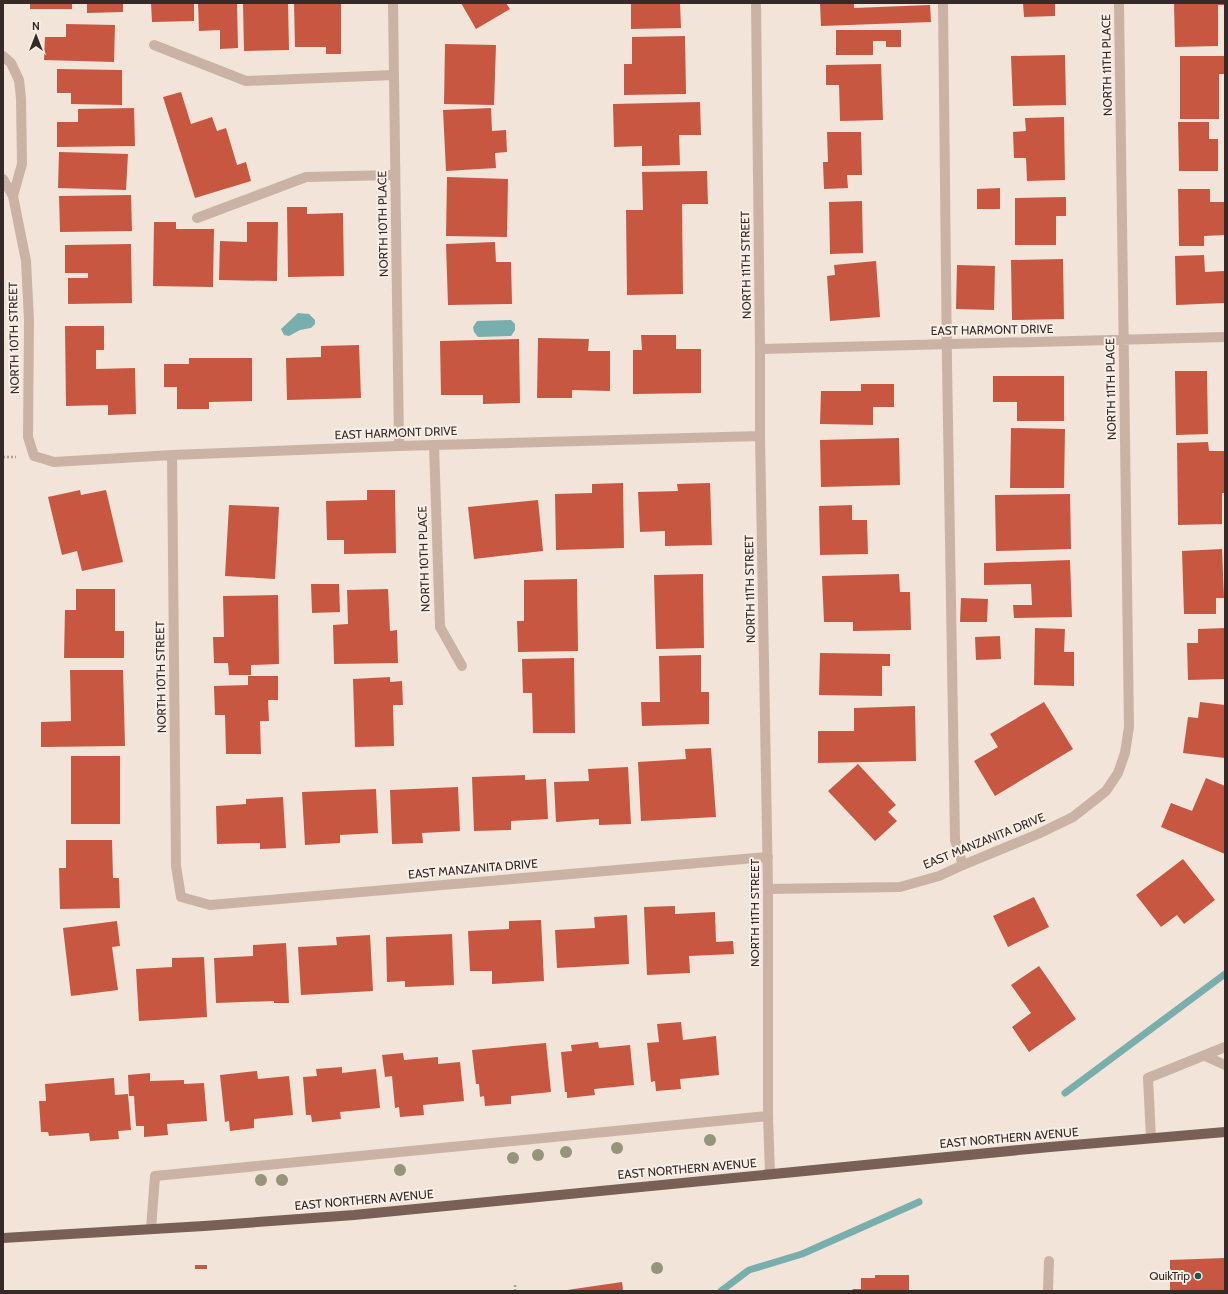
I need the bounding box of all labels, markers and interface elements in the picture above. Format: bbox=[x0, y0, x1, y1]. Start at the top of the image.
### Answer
street label: NORTH 11TH PLACE bbox=[1098, 14, 1115, 116]
north arrow bbox=[16, 16, 56, 56]
text: N bbox=[32, 19, 40, 33]
street label: NORTH 10TH PLACE bbox=[374, 170, 391, 277]
street label: NORTH 11TH STREET bbox=[737, 210, 754, 319]
street label: NORTH 10TH STREET bbox=[5, 281, 22, 394]
street label: EAST HARMONT DRIVE bbox=[931, 321, 1054, 338]
street label: NORTH 11TH PLACE bbox=[1102, 338, 1119, 440]
street label: EAST HARMONT DRIVE bbox=[334, 423, 458, 442]
street label: NORTH 10TH PLACE bbox=[414, 505, 433, 612]
street label: NORTH 11TH STREET bbox=[741, 534, 758, 643]
street label: NORTH 10TH STREET bbox=[152, 620, 169, 733]
street label: EAST MANZANITA DRIVE bbox=[921, 809, 1047, 872]
street label: EAST MANZANITA DRIVE bbox=[408, 855, 539, 882]
street label: NORTH 11TH STREET bbox=[747, 858, 762, 967]
street label: EAST NORTHERN AVENUE bbox=[939, 1124, 1079, 1151]
street label: EAST NORTHERN AVENUE bbox=[617, 1155, 757, 1182]
street label: EAST NORTHERN AVENUE bbox=[294, 1186, 434, 1213]
place label: QuikTrip bbox=[1149, 1268, 1190, 1283]
marker: QuikTrip bbox=[1193, 1271, 1203, 1281]

